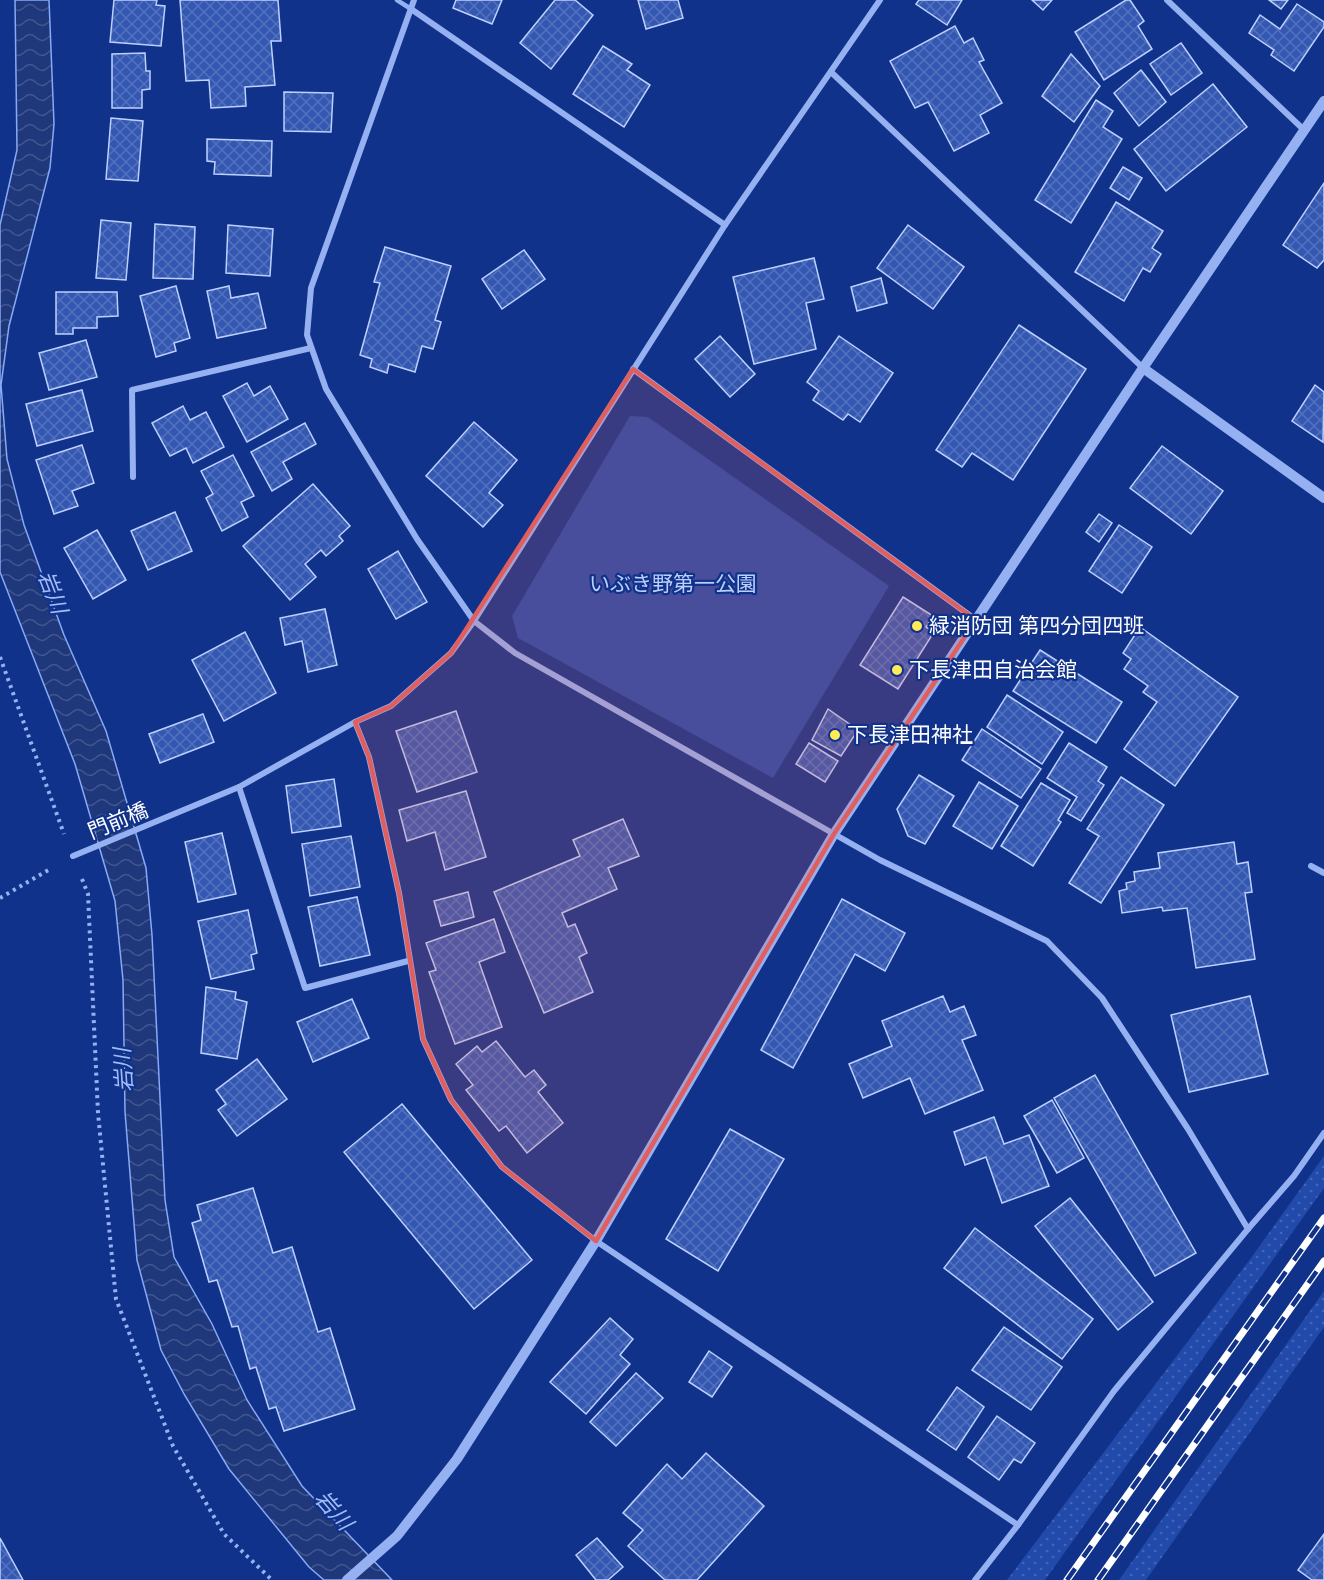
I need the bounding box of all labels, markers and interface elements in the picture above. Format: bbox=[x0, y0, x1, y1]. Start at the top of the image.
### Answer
water label: 岩川 bbox=[32, 567, 74, 619]
park label: いぶき野第一公園 bbox=[589, 571, 757, 596]
place label: 緑消防団 第四分団四班 bbox=[929, 613, 1144, 638]
marker: 緑消防団 第四分団四班 bbox=[910, 619, 924, 633]
place label: 下長津田自治会館 bbox=[909, 657, 1077, 682]
marker: 下長津田自治会館 bbox=[890, 663, 904, 677]
place label: 下長津田神社 bbox=[847, 722, 973, 747]
marker: 下長津田神社 bbox=[828, 728, 842, 742]
street label: 門前橋 bbox=[84, 797, 152, 844]
water label: 岩川 bbox=[108, 1045, 139, 1093]
water label: 岩川 bbox=[309, 1485, 360, 1537]

